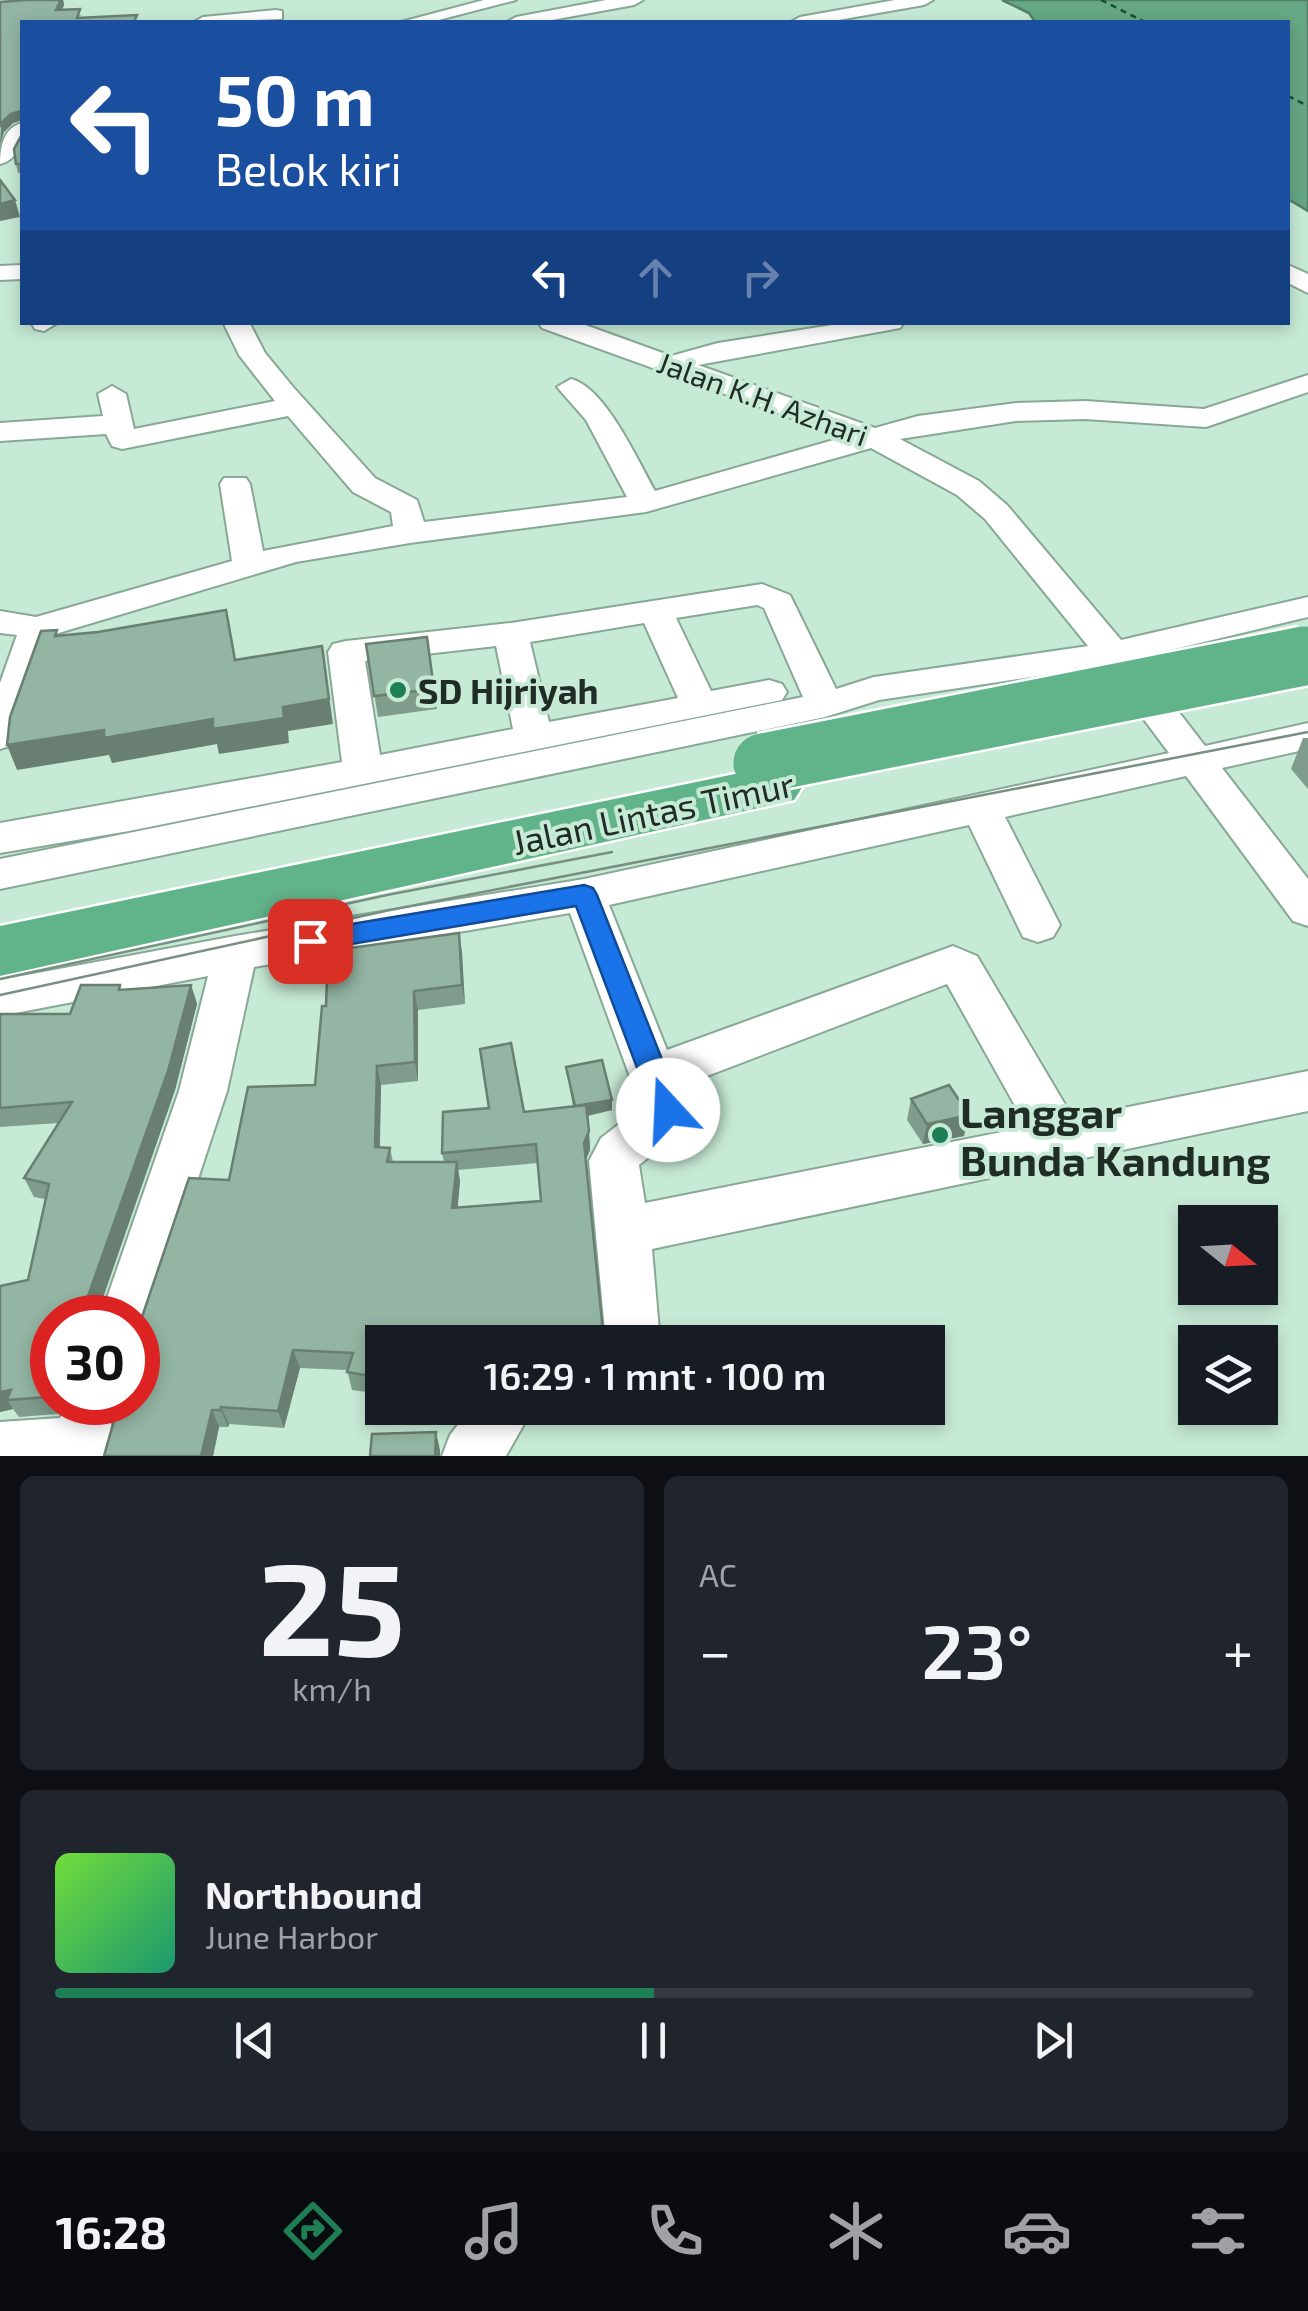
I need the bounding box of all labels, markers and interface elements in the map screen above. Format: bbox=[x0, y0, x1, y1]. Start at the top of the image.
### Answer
text: 50 m bbox=[215, 56, 375, 140]
icon: left bbox=[50, 60, 180, 190]
text: Belok kiri bbox=[215, 141, 402, 195]
icon: left bbox=[523, 250, 578, 305]
icon: ahead bbox=[628, 250, 683, 305]
icon: right bbox=[733, 250, 788, 305]
street label: Jalan K.H. Azhari bbox=[653, 343, 873, 453]
place label: SD Hijriyah bbox=[418, 669, 599, 712]
marker: SD Hijriyah bbox=[387, 679, 409, 701]
street label: Jalan Lintas Timur bbox=[508, 762, 798, 862]
pin bbox=[268, 899, 353, 984]
icon: arrive bbox=[283, 914, 338, 969]
position arrow bbox=[616, 1058, 720, 1162]
place label: Langgar Bunda Kandung bbox=[960, 1086, 1271, 1184]
marker: Langgar Bunda Kandung bbox=[929, 1124, 951, 1146]
north arrow bbox=[1178, 1205, 1278, 1305]
map controls bbox=[1178, 1205, 1278, 1425]
speed limit sign: 30 bbox=[30, 1295, 160, 1425]
button: layers bbox=[1178, 1325, 1278, 1425]
text: 16:29 · 1 mnt · 100 m bbox=[483, 1352, 827, 1398]
text: 25 bbox=[258, 1526, 406, 1682]
text: AC bbox=[699, 1555, 737, 1593]
text: 23° bbox=[921, 1604, 1033, 1694]
text: − bbox=[699, 1617, 731, 1683]
text: + bbox=[1223, 1617, 1253, 1683]
text: km/h bbox=[292, 1669, 372, 1707]
text: Northbound bbox=[205, 1871, 423, 1917]
text: June Harbor bbox=[205, 1917, 378, 1955]
icon: previous bbox=[227, 2013, 282, 2068]
icon: pause bbox=[626, 2013, 681, 2068]
icon: next bbox=[1026, 2013, 1081, 2068]
icon: directions bbox=[278, 2196, 348, 2266]
icon: music bbox=[459, 2196, 529, 2266]
icon: phone bbox=[640, 2196, 710, 2266]
icon: climate bbox=[821, 2196, 891, 2266]
icon: car bbox=[1002, 2196, 1072, 2266]
icon: filters bbox=[1183, 2196, 1253, 2266]
text: 16:28 bbox=[55, 2204, 167, 2258]

